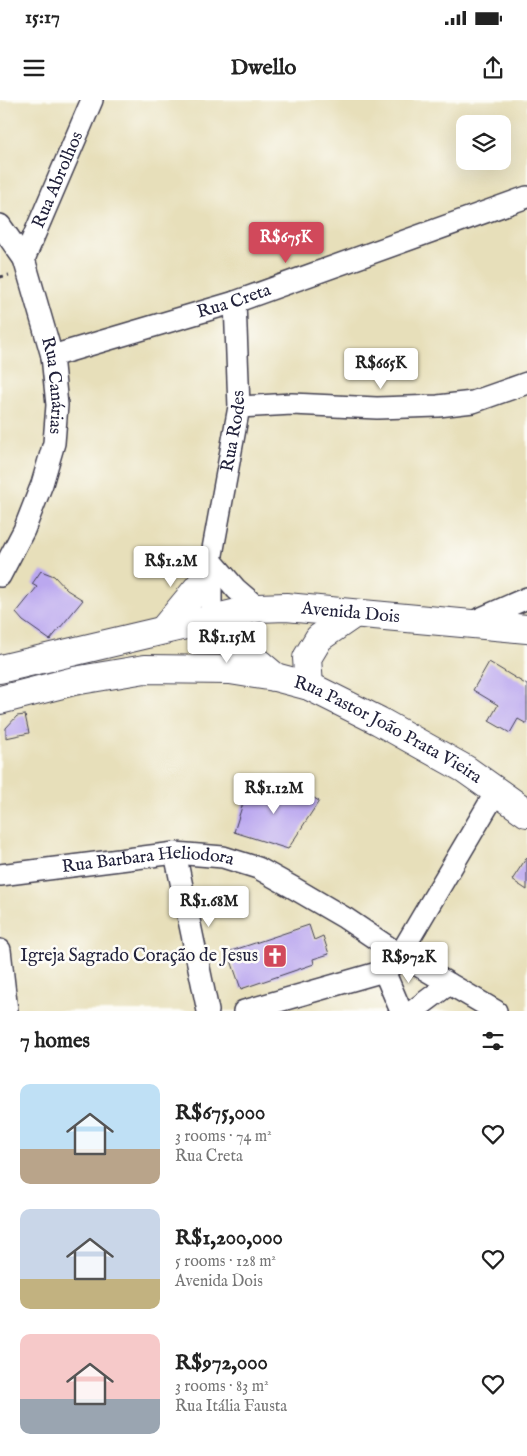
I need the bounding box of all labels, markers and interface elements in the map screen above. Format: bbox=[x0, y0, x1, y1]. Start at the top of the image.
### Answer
text: 15:17 bbox=[25, 6, 60, 30]
icon: menu bbox=[20, 54, 48, 82]
text: Dwello bbox=[231, 54, 296, 82]
icon: share bbox=[479, 54, 507, 82]
map controls bbox=[456, 115, 511, 170]
button: layers bbox=[456, 115, 511, 170]
street label: Rua Abrolhos bbox=[27, 128, 89, 232]
pin: R$675K bbox=[245, 221, 327, 264]
text: R$675K bbox=[260, 228, 312, 248]
street label: Rua Creta bbox=[194, 278, 274, 324]
street label: Rua Canárias bbox=[35, 334, 69, 435]
pin: R$665K bbox=[340, 348, 422, 390]
text: R$665K bbox=[355, 354, 407, 374]
street label: Rua Rodes bbox=[216, 390, 251, 474]
pin: R$1.2M bbox=[130, 546, 212, 588]
text: R$1.2M bbox=[145, 552, 197, 572]
street label: Avenida Dois bbox=[299, 597, 401, 629]
pin: R$1.15M bbox=[181, 622, 273, 664]
text: R$1.15M bbox=[198, 628, 256, 648]
street label: Rua Pastor João Prata Vieira bbox=[291, 671, 487, 789]
pin: R$1.12M bbox=[228, 772, 320, 815]
text: R$1.12M bbox=[245, 779, 303, 799]
street label: Rua Barbara Heliodora bbox=[60, 841, 237, 879]
pin: R$1.68M bbox=[163, 886, 255, 928]
text: R$1.68M bbox=[180, 892, 238, 912]
pin: R$972K bbox=[368, 942, 450, 984]
church icon: Igreja Sagrado Coração de Jesus bbox=[262, 943, 288, 969]
place label: Igreja Sagrado Coração de Jesus bbox=[20, 945, 258, 968]
text: R$972K bbox=[382, 948, 436, 968]
icon: filters bbox=[479, 1027, 507, 1055]
text: 7 homes bbox=[20, 1028, 90, 1055]
text: R$675,000 bbox=[175, 1100, 265, 1127]
icon: home bbox=[60, 1104, 120, 1164]
icon: heart bbox=[479, 1120, 507, 1148]
text: 3 rooms · 74 m² bbox=[175, 1127, 272, 1147]
text: Rua Creta bbox=[175, 1147, 243, 1167]
text: R$1,200,000 bbox=[175, 1225, 283, 1252]
icon: home bbox=[60, 1229, 120, 1289]
icon: heart bbox=[479, 1245, 507, 1273]
text: 5 rooms · 128 m² bbox=[175, 1252, 276, 1272]
text: Avenida Dois bbox=[175, 1272, 263, 1292]
text: R$972,000 bbox=[175, 1350, 268, 1377]
icon: home bbox=[60, 1354, 120, 1414]
icon: heart bbox=[479, 1370, 507, 1398]
text: 3 rooms · 83 m² bbox=[175, 1377, 269, 1397]
text: Rua Itália Fausta bbox=[175, 1397, 287, 1417]

